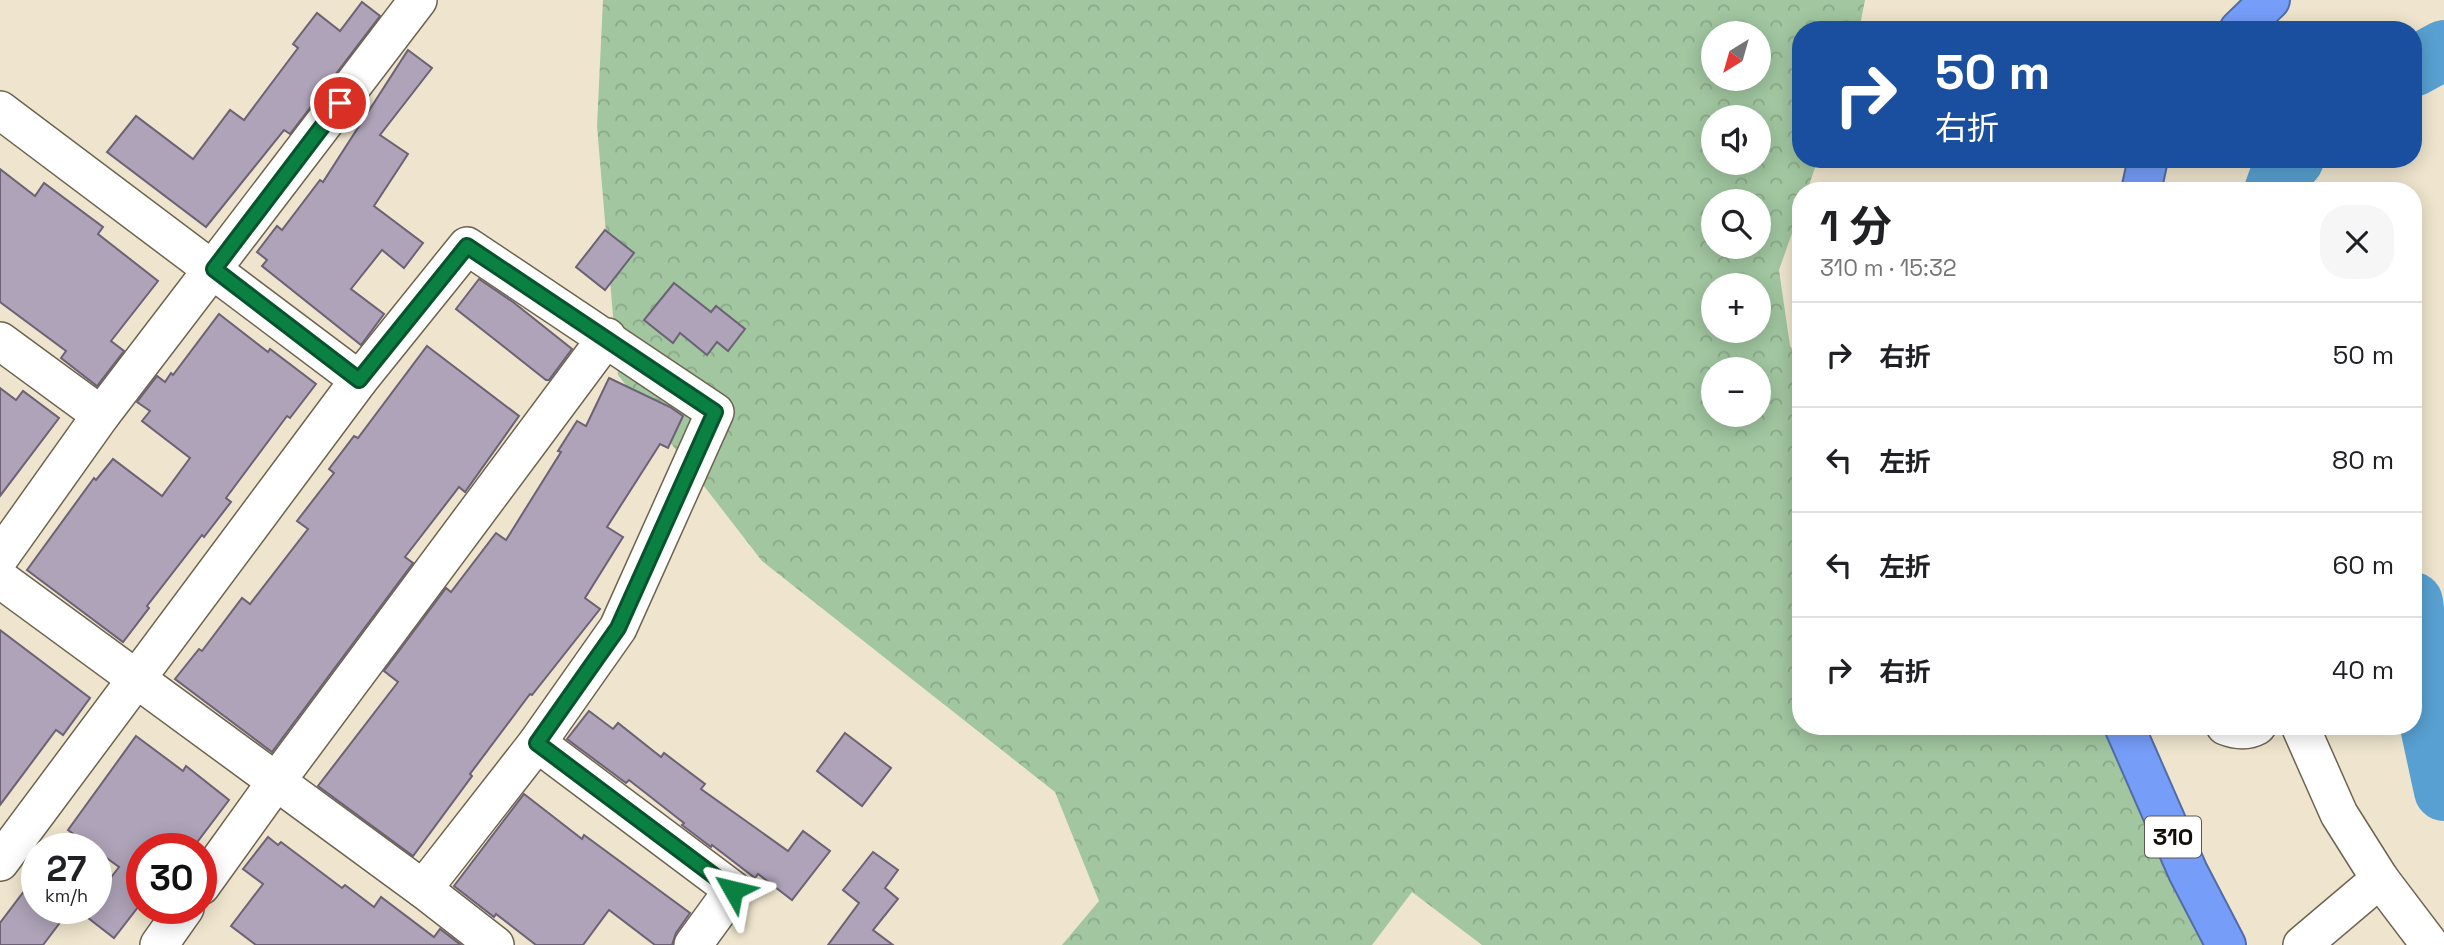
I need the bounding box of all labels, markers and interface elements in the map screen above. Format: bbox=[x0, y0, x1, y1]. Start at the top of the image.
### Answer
north arrow bbox=[1701, 21, 1771, 91]
map controls bbox=[1701, 21, 1771, 427]
text: 50 m bbox=[1935, 41, 2050, 103]
icon: right bbox=[1820, 49, 1911, 140]
pin bbox=[310, 73, 370, 133]
icon: arrive bbox=[321, 84, 359, 122]
button: sound bbox=[1701, 105, 1771, 175]
text: 右折 bbox=[1935, 108, 1999, 148]
button: search bbox=[1701, 189, 1771, 259]
text: 1 分 bbox=[1820, 200, 1892, 253]
button: close bbox=[2320, 205, 2394, 279]
text: 310 m · 15:32 bbox=[1820, 253, 1957, 283]
button: + bbox=[1701, 273, 1771, 343]
icon: right bbox=[1820, 336, 1858, 374]
text: 50 m bbox=[2333, 338, 2394, 372]
text: 右折 bbox=[1879, 340, 1931, 374]
button: − bbox=[1701, 357, 1771, 427]
icon: left bbox=[1820, 441, 1858, 479]
text: 80 m bbox=[2332, 443, 2394, 477]
text: 左折 bbox=[1879, 445, 1931, 479]
icon: left bbox=[1820, 546, 1858, 584]
text: 60 m bbox=[2332, 548, 2394, 582]
text: 左折 bbox=[1879, 550, 1931, 584]
icon: right bbox=[1820, 651, 1858, 689]
text: 40 m bbox=[2332, 653, 2394, 687]
text: 右折 bbox=[1879, 655, 1931, 689]
road number: 310 bbox=[2145, 816, 2201, 858]
speed limit sign: 30 bbox=[126, 833, 217, 924]
text: 27 bbox=[47, 847, 86, 891]
position arrow bbox=[696, 853, 770, 927]
text: km/h bbox=[45, 884, 88, 907]

